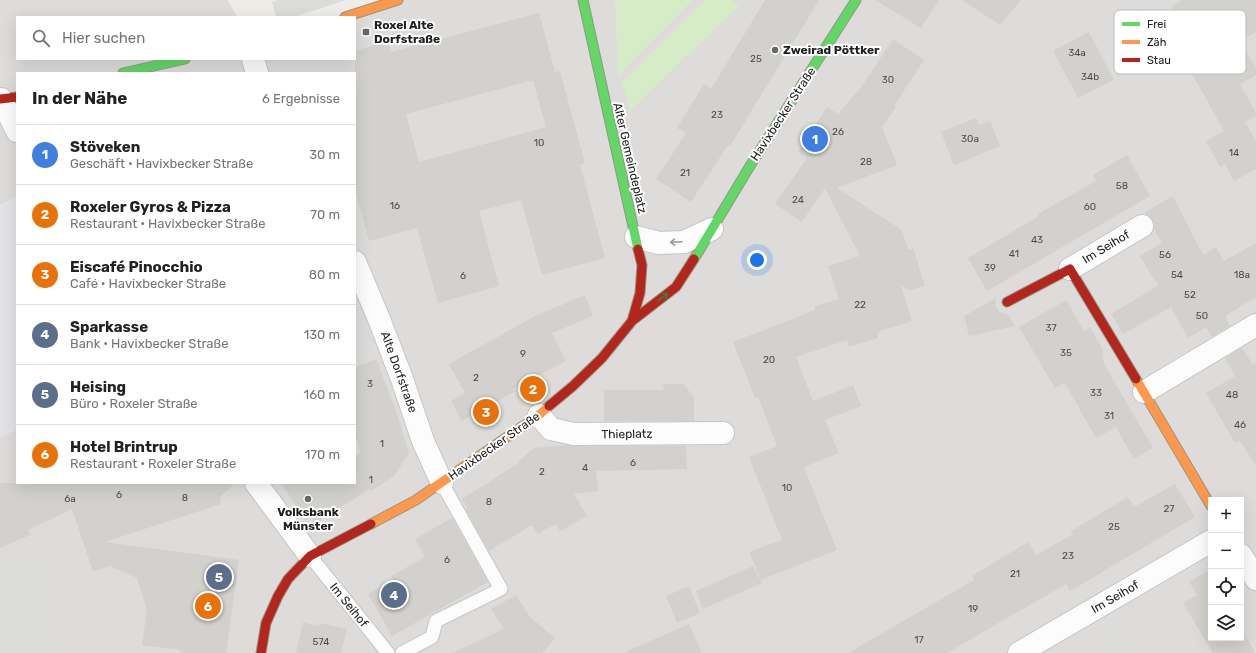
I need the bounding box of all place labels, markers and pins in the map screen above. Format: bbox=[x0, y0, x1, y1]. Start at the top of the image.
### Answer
place label: Roxel Alte Dorfstraße bbox=[374, 18, 440, 46]
marker: Roxel Alte Dorfstraße bbox=[361, 27, 371, 37]
place label: Zweirad Pöttker bbox=[783, 43, 880, 57]
marker: Zweirad Pöttker bbox=[770, 45, 780, 55]
pin: 1 bbox=[802, 124, 828, 154]
pin: 2 bbox=[520, 374, 546, 404]
pin: 3 bbox=[473, 397, 499, 427]
marker: Volksbank Münster bbox=[303, 494, 313, 504]
place label: Volksbank Münster bbox=[277, 505, 339, 533]
pin: 5 bbox=[206, 562, 232, 592]
pin: 4 bbox=[381, 580, 407, 610]
pin: 6 bbox=[195, 591, 221, 621]

